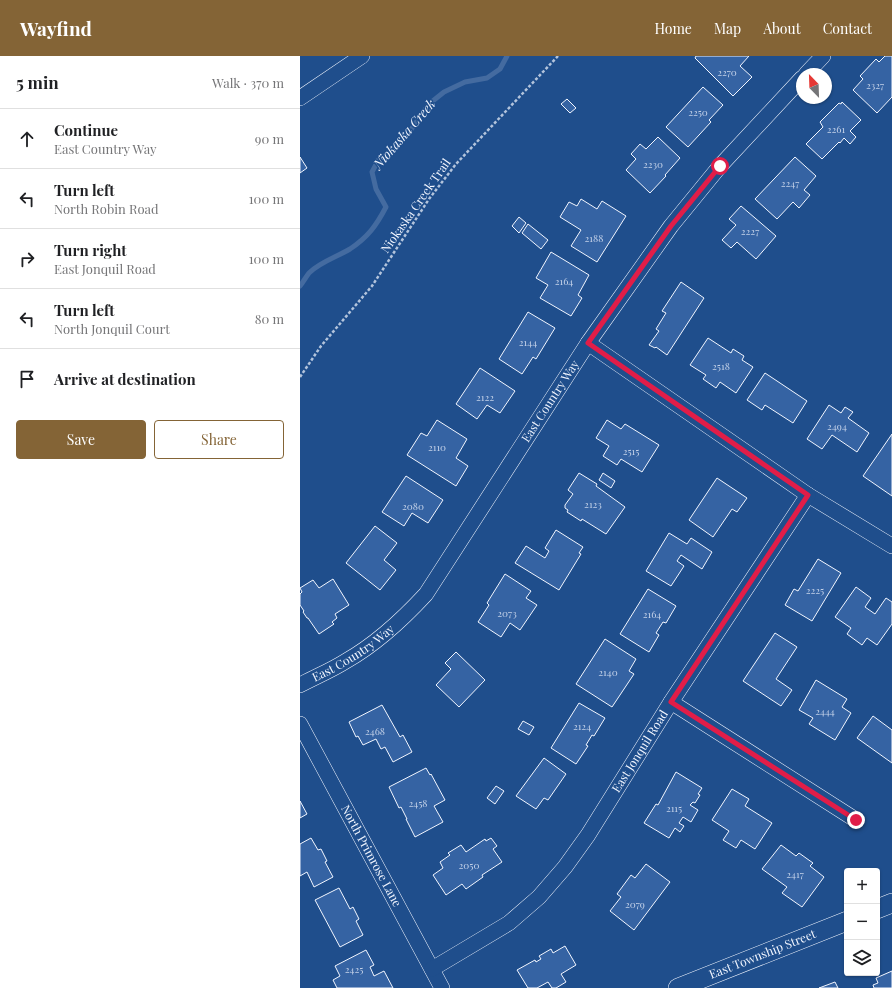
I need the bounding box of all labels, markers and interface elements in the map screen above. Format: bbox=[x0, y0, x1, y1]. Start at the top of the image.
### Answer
text: Wayfind bbox=[20, 15, 92, 41]
text: Home bbox=[654, 19, 692, 38]
text: Map bbox=[714, 19, 741, 38]
text: About bbox=[763, 19, 801, 38]
text: Contact bbox=[823, 19, 872, 38]
house number: 2270 bbox=[717, 65, 737, 79]
north arrow bbox=[796, 68, 832, 104]
text: 5 min bbox=[16, 71, 59, 93]
text: Walk · 370 m bbox=[212, 74, 284, 91]
house number: 2327 bbox=[866, 78, 884, 92]
water label: Niokaska Creek bbox=[368, 95, 439, 173]
house number: 2250 bbox=[688, 105, 708, 119]
text: Continue bbox=[54, 120, 118, 140]
house number: 2261 bbox=[827, 122, 846, 136]
icon: ahead bbox=[16, 128, 38, 150]
text: 90 m bbox=[255, 130, 284, 147]
text: East Country Way bbox=[54, 140, 157, 157]
street label: Niokaska Creek Trail bbox=[377, 155, 454, 256]
house number: 2230 bbox=[643, 157, 663, 171]
route start bbox=[711, 157, 729, 175]
house number: 2247 bbox=[781, 176, 799, 190]
text: Turn left bbox=[54, 180, 115, 200]
icon: left bbox=[16, 188, 38, 210]
text: 100 m bbox=[249, 190, 284, 207]
text: North Robin Road bbox=[54, 200, 159, 217]
house number: 2227 bbox=[741, 224, 759, 238]
house number: 2188 bbox=[585, 231, 603, 245]
text: Turn right bbox=[54, 240, 127, 260]
icon: right bbox=[16, 248, 38, 270]
text: 100 m bbox=[249, 250, 284, 267]
text: East Jonquil Road bbox=[54, 260, 156, 277]
house number: 2164 bbox=[555, 274, 573, 288]
text: Turn left bbox=[54, 300, 115, 320]
icon: left bbox=[16, 308, 38, 330]
text: 80 m bbox=[255, 310, 284, 327]
text: North Jonquil Court bbox=[54, 320, 170, 337]
house number: 2144 bbox=[519, 335, 537, 349]
street label: East Country Way bbox=[517, 357, 582, 445]
house number: 2518 bbox=[712, 359, 730, 373]
icon: arrive bbox=[16, 368, 38, 390]
text: Arrive at destination bbox=[54, 369, 196, 389]
house number: 2122 bbox=[476, 390, 494, 404]
house number: 2494 bbox=[827, 419, 847, 433]
button: Save bbox=[16, 420, 146, 459]
button: Share bbox=[154, 420, 284, 459]
house number: 2110 bbox=[428, 440, 446, 454]
house number: 2515 bbox=[623, 444, 639, 458]
house number: 2123 bbox=[584, 497, 602, 511]
house number: 2080 bbox=[402, 499, 424, 513]
house number: 2225 bbox=[806, 583, 824, 597]
house number: 2073 bbox=[497, 606, 517, 620]
house number: 2164 bbox=[643, 607, 661, 621]
street label: East Country Way bbox=[309, 620, 397, 685]
house number: 2140 bbox=[598, 665, 618, 679]
house number: 2444 bbox=[815, 704, 835, 718]
street label: East Jonquil Road bbox=[608, 707, 671, 795]
house number: 2124 bbox=[573, 719, 591, 733]
house number: 2468 bbox=[365, 724, 385, 738]
house number: 2458 bbox=[408, 796, 428, 810]
house number: 2115 bbox=[666, 801, 682, 815]
street label: North Primrose Lane bbox=[338, 802, 406, 909]
route end bbox=[847, 811, 865, 829]
house number: 2050 bbox=[459, 858, 479, 872]
house number: 2417 bbox=[786, 867, 804, 881]
map controls bbox=[844, 868, 880, 976]
button: + bbox=[844, 868, 880, 904]
house number: 2079 bbox=[625, 897, 645, 911]
button: − bbox=[844, 904, 880, 940]
street label: East Township Street bbox=[707, 925, 819, 982]
button: layers bbox=[844, 940, 880, 976]
house number: 2425 bbox=[345, 962, 363, 976]

